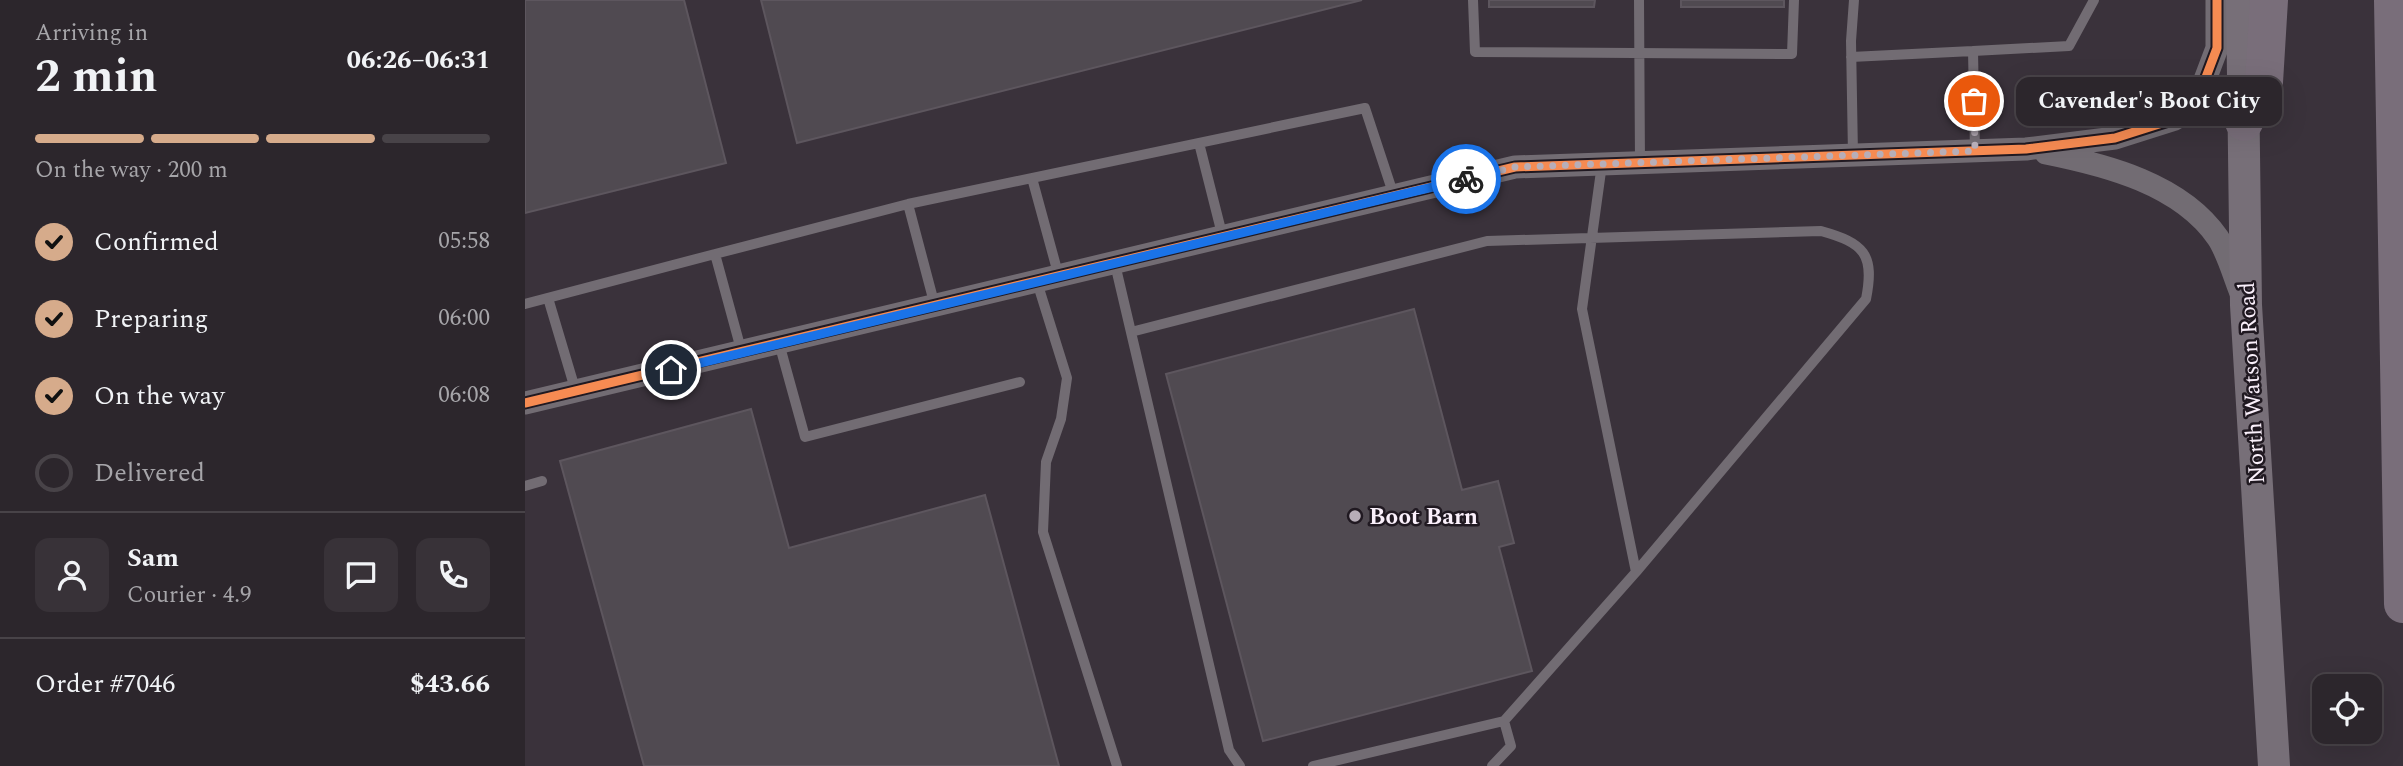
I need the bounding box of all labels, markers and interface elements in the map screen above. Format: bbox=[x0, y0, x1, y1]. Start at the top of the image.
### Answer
text: Arriving in bbox=[35, 16, 148, 51]
text: 06:26–06:31 bbox=[346, 40, 490, 80]
text: 2 min bbox=[35, 42, 157, 112]
pin bbox=[1944, 71, 2004, 131]
callout: Cavender's Boot City bbox=[2016, 76, 2282, 126]
icon: bag bbox=[1955, 82, 1993, 120]
text: Cavender's Boot City bbox=[2038, 84, 2260, 119]
courier bbox=[1431, 144, 1501, 214]
text: On the way · 200 m bbox=[35, 153, 228, 188]
icon: bike bbox=[1447, 160, 1485, 198]
text: Confirmed bbox=[94, 222, 219, 262]
icon: check bbox=[35, 223, 73, 261]
text: 05:58 bbox=[438, 224, 490, 259]
street label: North Watson Road bbox=[2230, 281, 2275, 485]
text: Preparing bbox=[94, 299, 208, 339]
icon: check bbox=[35, 300, 73, 338]
text: 06:00 bbox=[438, 301, 490, 336]
pin bbox=[641, 340, 701, 400]
icon: home bbox=[652, 351, 690, 389]
text: On the way bbox=[94, 376, 225, 416]
icon: check bbox=[35, 377, 73, 415]
text: 06:08 bbox=[438, 378, 490, 413]
text: Delivered bbox=[94, 453, 205, 493]
place label: Boot Barn bbox=[1369, 500, 1478, 535]
marker: Boot Barn bbox=[1347, 508, 1363, 524]
button: person bbox=[35, 538, 109, 612]
text: Sam bbox=[127, 538, 179, 578]
button: chat bbox=[324, 538, 398, 612]
button: phone bbox=[416, 538, 490, 612]
text: Courier · 4.9 bbox=[127, 578, 252, 613]
text: Order #7046 bbox=[35, 664, 175, 704]
text: $43.66 bbox=[410, 664, 490, 704]
map controls bbox=[2312, 674, 2382, 744]
button: locate bbox=[2312, 674, 2382, 744]

